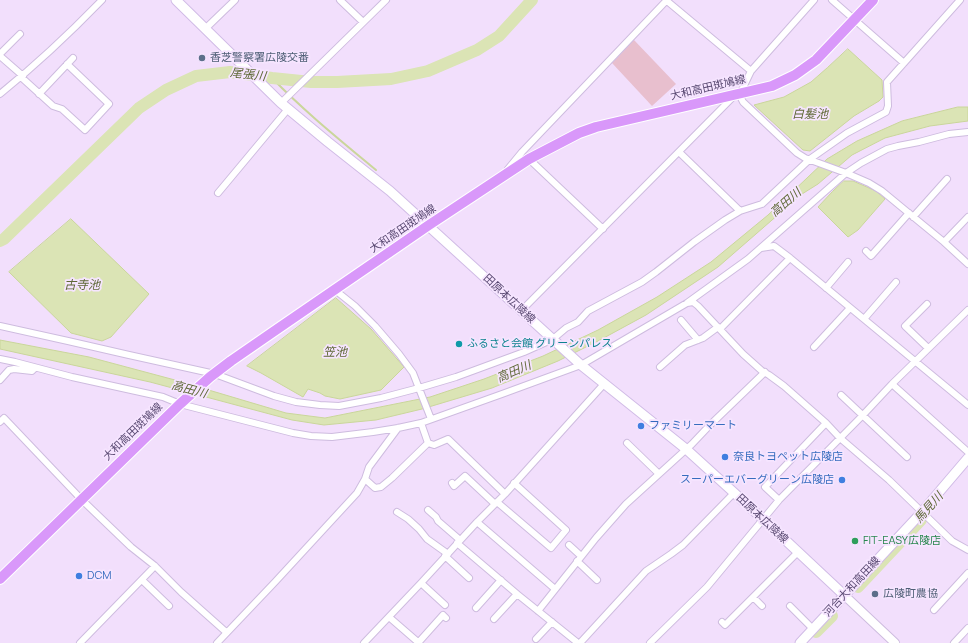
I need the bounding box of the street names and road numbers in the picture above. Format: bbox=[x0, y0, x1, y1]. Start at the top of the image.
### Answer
street label: 大和高田斑鳩線 bbox=[669, 73, 747, 103]
street label: 大和高田斑鳩線 bbox=[367, 202, 439, 256]
street label: 田原本広陵線 bbox=[480, 272, 538, 326]
street label: 大和高田斑鳩線 bbox=[101, 401, 165, 463]
street label: 田原本広陵線 bbox=[733, 492, 791, 546]
street label: 河合大和高田線 bbox=[821, 554, 883, 620]

